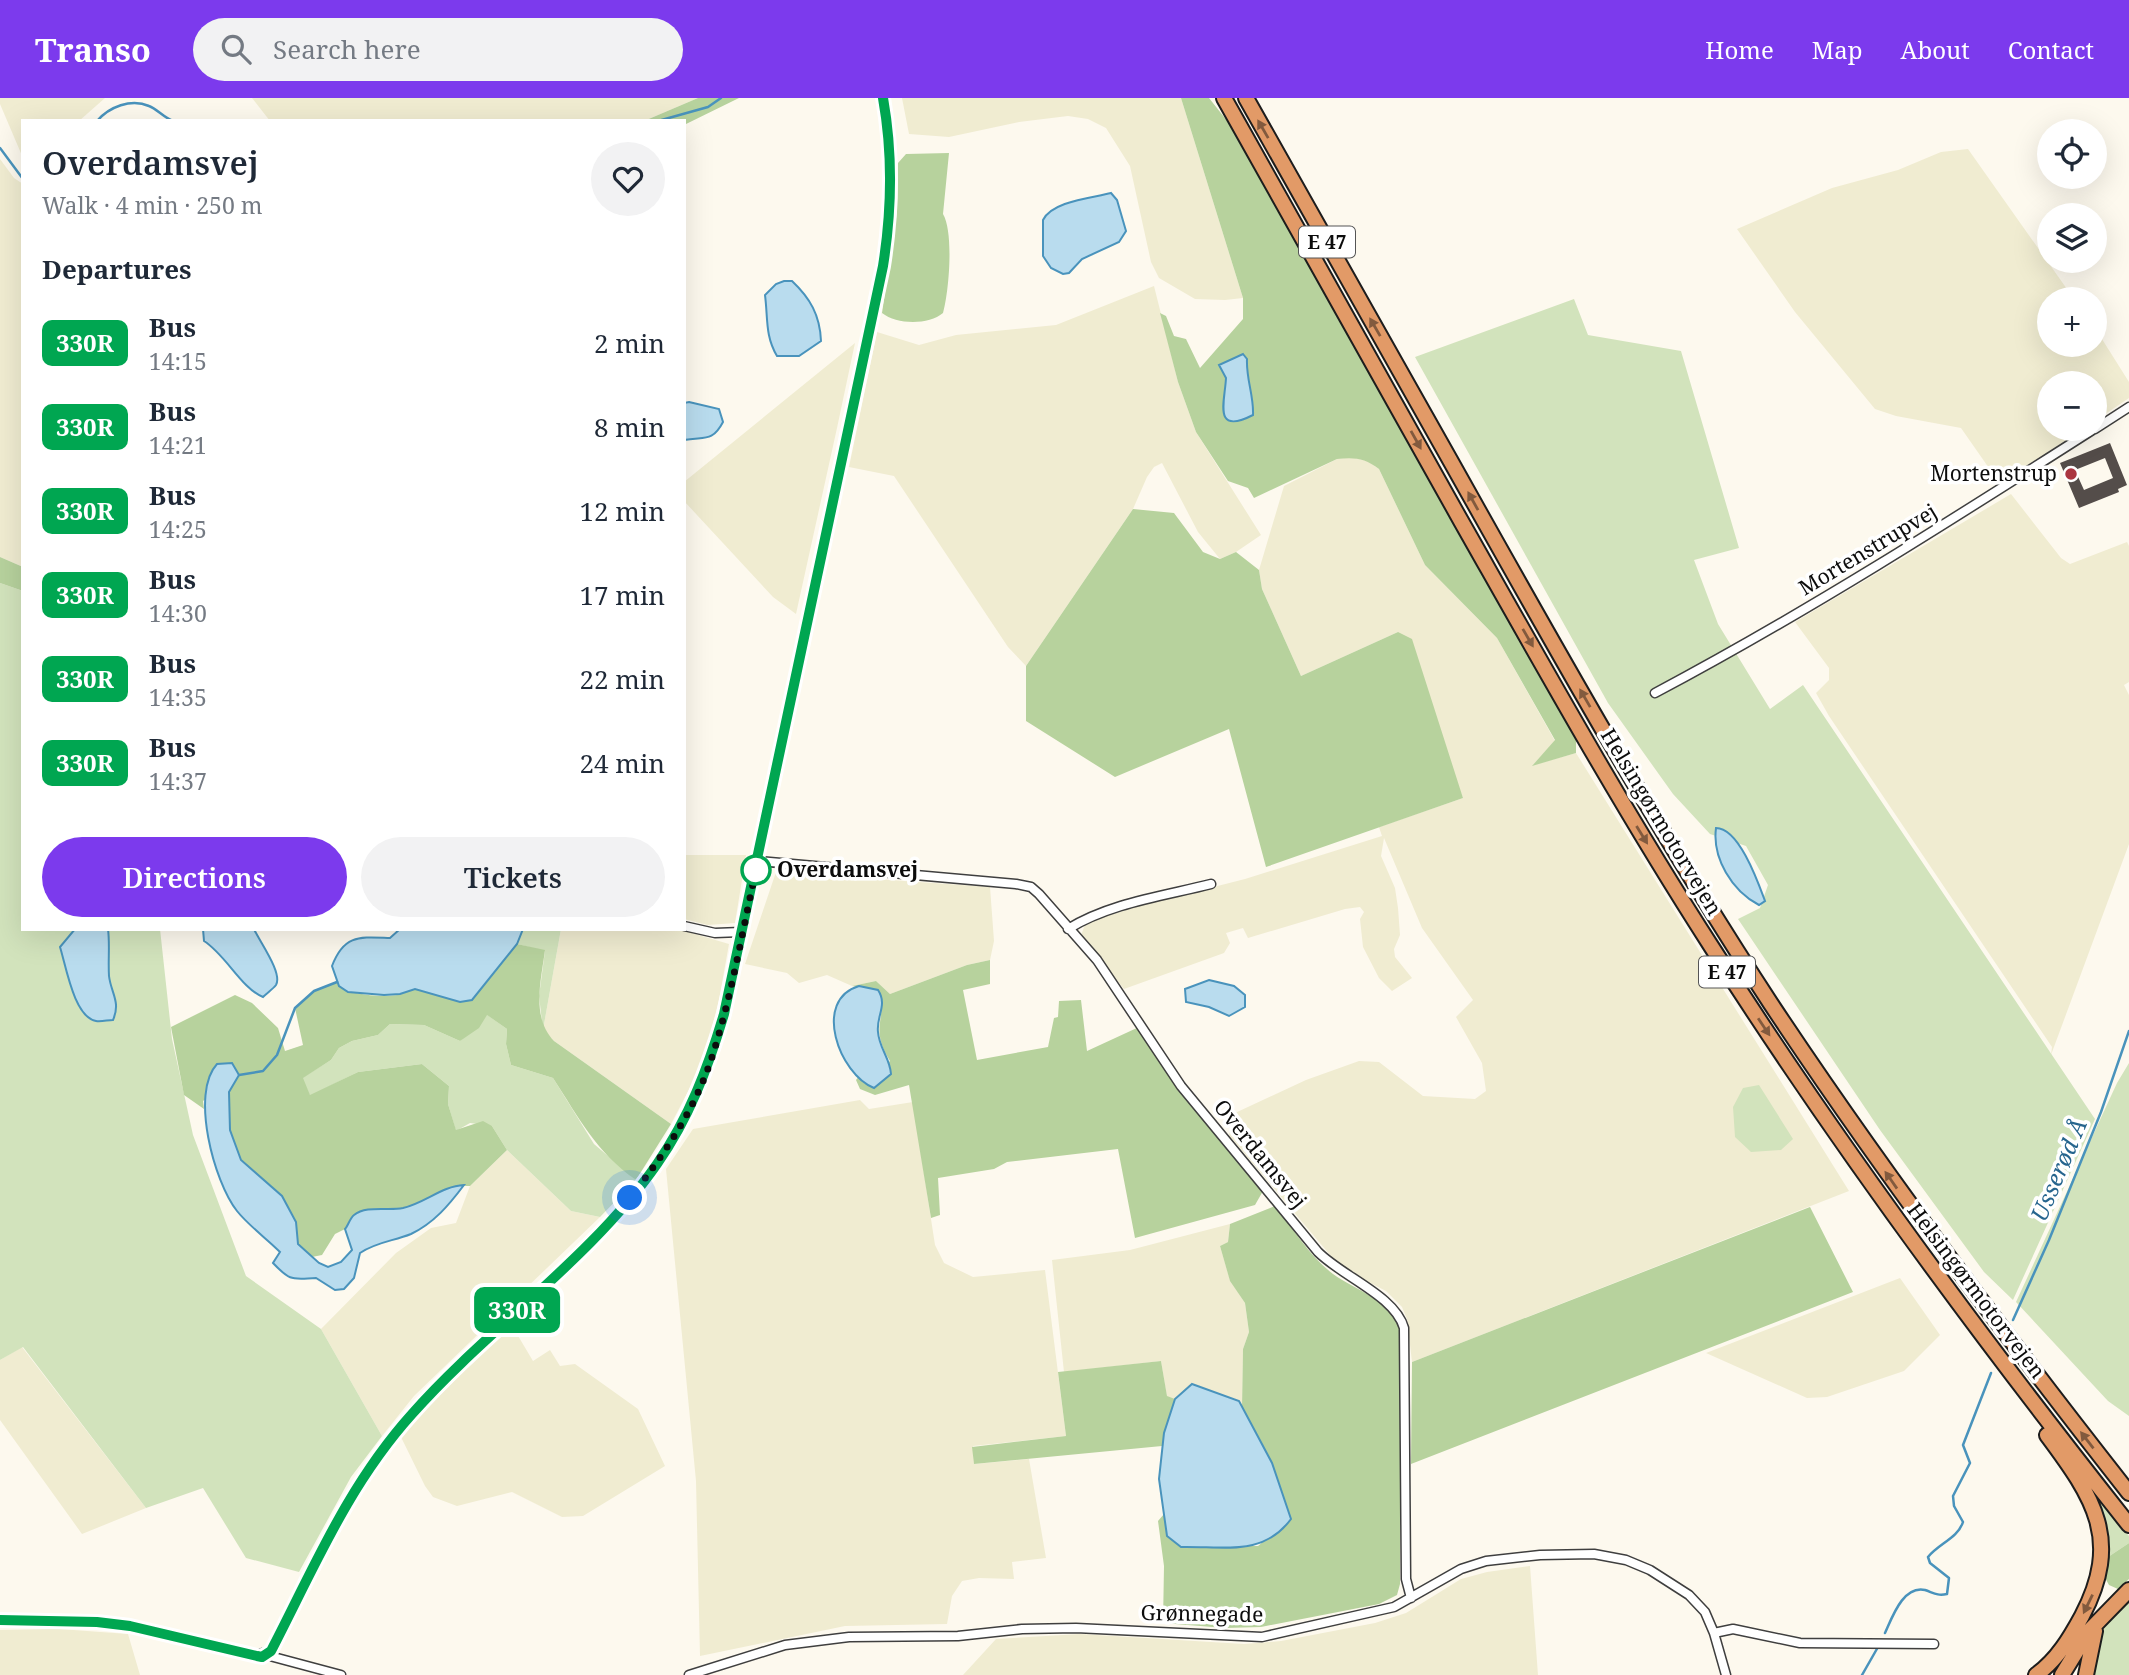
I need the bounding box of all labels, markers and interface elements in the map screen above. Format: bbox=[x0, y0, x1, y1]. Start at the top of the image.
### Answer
search box bbox=[193, 18, 683, 81]
text: Transo bbox=[35, 27, 151, 72]
icon: search bbox=[217, 30, 255, 68]
text: Search here bbox=[273, 31, 421, 67]
text: Home bbox=[1705, 33, 1774, 66]
text: Map bbox=[1812, 33, 1863, 66]
text: About bbox=[1901, 33, 1970, 66]
text: Contact bbox=[2008, 33, 2094, 66]
one-way arrow bbox=[1257, 119, 1269, 139]
map controls bbox=[2037, 119, 2107, 441]
button: locate bbox=[2037, 119, 2107, 189]
text: Overdamsvej bbox=[42, 140, 259, 185]
button: heart bbox=[591, 142, 665, 216]
text: Walk · 4 min · 250 m bbox=[42, 189, 262, 221]
button: layers bbox=[2037, 203, 2107, 273]
road number: E 47 bbox=[1299, 226, 1355, 258]
text: Departures bbox=[42, 251, 192, 287]
button: + bbox=[2037, 287, 2107, 357]
text: Bus bbox=[149, 309, 196, 345]
one-way arrow bbox=[1369, 317, 1381, 337]
text: 2 min bbox=[594, 325, 665, 361]
text: 330R bbox=[56, 326, 114, 359]
text: 14:15 bbox=[149, 345, 207, 377]
button: − bbox=[2037, 371, 2107, 441]
text: Bus bbox=[149, 393, 196, 429]
text: 8 min bbox=[594, 409, 665, 445]
text: 330R bbox=[56, 410, 114, 443]
text: 14:21 bbox=[149, 429, 207, 461]
one-way arrow bbox=[1410, 431, 1422, 450]
place label: Mortenstrup bbox=[1930, 459, 2057, 487]
marker: Mortenstrup bbox=[2063, 466, 2079, 482]
text: Bus bbox=[149, 477, 196, 513]
one-way arrow bbox=[1467, 491, 1479, 510]
text: 12 min bbox=[580, 493, 665, 529]
text: 330R bbox=[56, 494, 114, 527]
street label: Mortenstrupvej bbox=[1793, 497, 1942, 601]
text: 14:25 bbox=[149, 513, 207, 545]
text: Bus bbox=[149, 561, 196, 597]
text: 17 min bbox=[580, 577, 665, 613]
text: 330R bbox=[56, 578, 114, 611]
text: 14:30 bbox=[149, 597, 207, 629]
one-way arrow bbox=[1522, 629, 1534, 648]
text: Bus bbox=[149, 645, 196, 681]
text: 22 min bbox=[580, 661, 665, 697]
text: 330R bbox=[56, 662, 114, 695]
text: 14:35 bbox=[149, 681, 207, 713]
one-way arrow bbox=[1579, 689, 1591, 708]
street label: Helsingørmotorvejen bbox=[1595, 723, 1729, 920]
text: Bus bbox=[149, 729, 196, 765]
text: 24 min bbox=[580, 745, 665, 781]
text: 330R bbox=[56, 746, 114, 779]
text: 14:37 bbox=[149, 765, 207, 797]
one-way arrow bbox=[1636, 826, 1649, 845]
button: Directions bbox=[42, 837, 347, 917]
button: Tickets bbox=[361, 837, 665, 917]
marker: Overdamsvej bbox=[741, 855, 771, 885]
place label: Overdamsvej bbox=[777, 855, 918, 883]
road number: E 47 bbox=[1699, 957, 1755, 988]
one-way arrow bbox=[1757, 1018, 1770, 1037]
street label: Overdamsvej bbox=[1208, 1093, 1313, 1214]
water label: Usserød Å bbox=[2022, 1113, 2094, 1226]
one-way arrow bbox=[1884, 1171, 1898, 1189]
your location bbox=[612, 1180, 647, 1215]
street label: Helsingørmotorvejen bbox=[1901, 1197, 2052, 1384]
line badge: 330R bbox=[468, 1287, 566, 1333]
text: 330R bbox=[488, 1293, 546, 1326]
one-way arrow bbox=[2079, 1431, 2094, 1449]
one-way arrow bbox=[2082, 1594, 2094, 1614]
street label: Grønnegade bbox=[1140, 1598, 1264, 1628]

